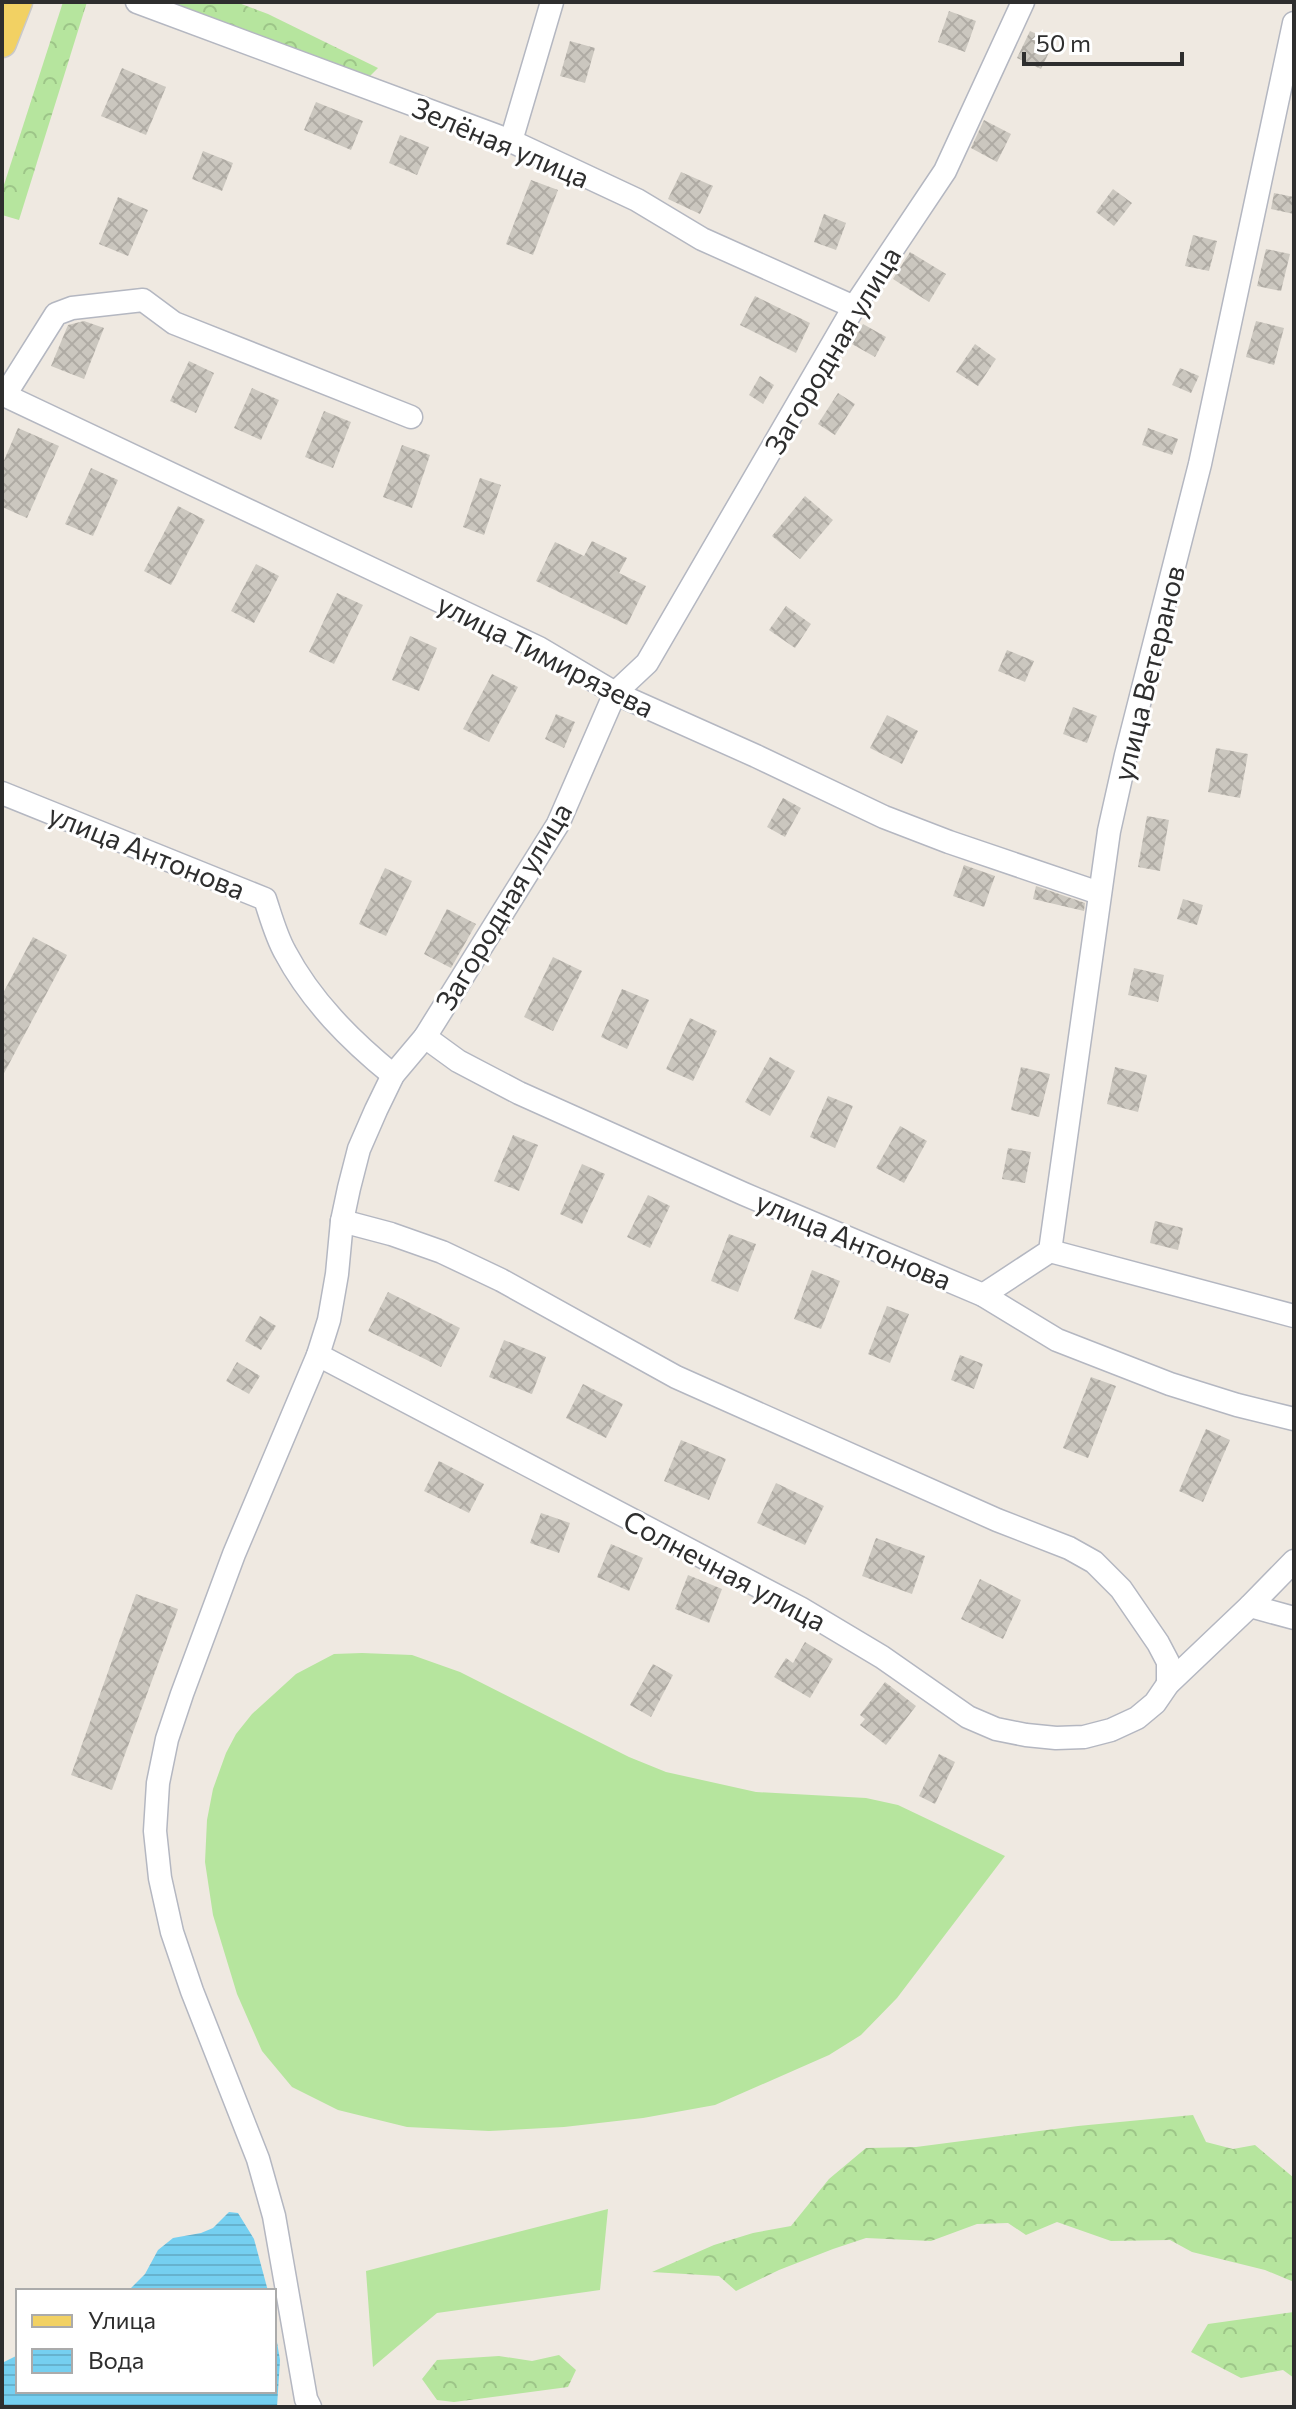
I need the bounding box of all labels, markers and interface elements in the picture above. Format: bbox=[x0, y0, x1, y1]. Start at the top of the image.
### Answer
scale bar bbox=[1024, 16, 1182, 66]
text: 50 m bbox=[1036, 28, 1091, 57]
street label: Зелёная улица bbox=[407, 89, 595, 195]
street label: Загородная улица bbox=[757, 240, 907, 460]
street label: улица Ветеранов bbox=[1105, 562, 1191, 784]
street label: улица Тимирязева bbox=[432, 586, 660, 724]
street label: улица Антонова bbox=[44, 796, 250, 906]
street label: Загородная улица bbox=[428, 796, 578, 1016]
street label: улица Антонова bbox=[751, 1184, 957, 1296]
street label: Солнечная улица bbox=[618, 1502, 832, 1638]
legend bbox=[16, 2289, 276, 2393]
text: Улица bbox=[88, 2305, 156, 2334]
text: Вода bbox=[88, 2345, 144, 2374]

